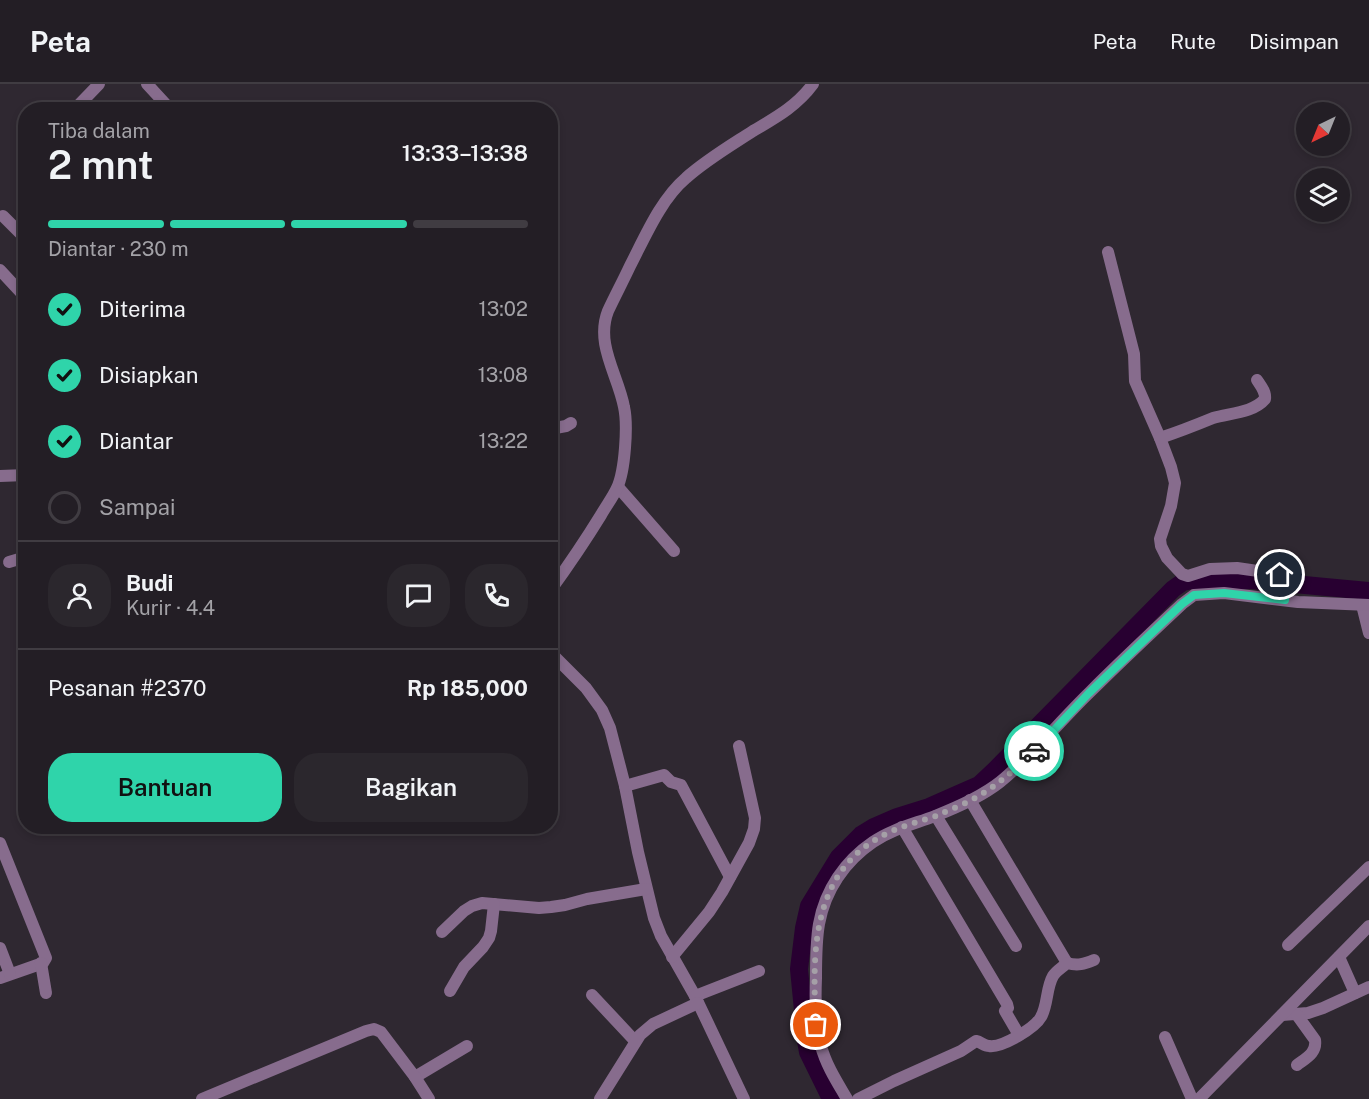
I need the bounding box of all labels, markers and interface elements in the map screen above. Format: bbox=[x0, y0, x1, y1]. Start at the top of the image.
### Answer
text: Peta bbox=[30, 25, 91, 58]
text: Peta bbox=[1093, 29, 1137, 54]
text: Rute bbox=[1170, 29, 1216, 54]
text: Disimpan bbox=[1249, 29, 1339, 54]
north arrow bbox=[1296, 102, 1350, 156]
map controls bbox=[1296, 102, 1350, 222]
text: Tiba dalam bbox=[48, 119, 150, 143]
text: 13:33–13:38 bbox=[402, 140, 528, 166]
text: 2 mnt bbox=[48, 142, 153, 188]
button: layers bbox=[1296, 168, 1350, 222]
text: Diantar · 230 m bbox=[48, 237, 189, 261]
icon: check bbox=[48, 293, 81, 326]
text: Diterima bbox=[99, 296, 186, 322]
text: 13:02 bbox=[479, 297, 528, 321]
icon: check bbox=[48, 359, 81, 392]
text: Disiapkan bbox=[99, 362, 198, 388]
text: 13:08 bbox=[478, 363, 528, 387]
icon: check bbox=[48, 425, 81, 458]
text: Diantar bbox=[99, 428, 173, 454]
text: 13:22 bbox=[479, 429, 528, 453]
text: Sampai bbox=[99, 494, 175, 520]
pin bbox=[1254, 549, 1305, 600]
icon: home bbox=[1263, 558, 1296, 591]
button: person bbox=[48, 564, 111, 627]
button: chat bbox=[387, 564, 450, 627]
button: phone bbox=[465, 564, 528, 627]
text: Budi bbox=[126, 570, 173, 596]
text: Kurir · 4.4 bbox=[126, 596, 215, 620]
text: Pesanan #2370 bbox=[48, 675, 206, 701]
text: Rp 185,000 bbox=[407, 675, 528, 701]
courier bbox=[1004, 721, 1064, 781]
icon: car bbox=[1018, 735, 1051, 768]
button: Bantuan bbox=[48, 753, 282, 822]
button: Bagikan bbox=[294, 753, 528, 822]
pin bbox=[790, 999, 841, 1050]
icon: bag bbox=[799, 1008, 832, 1041]

